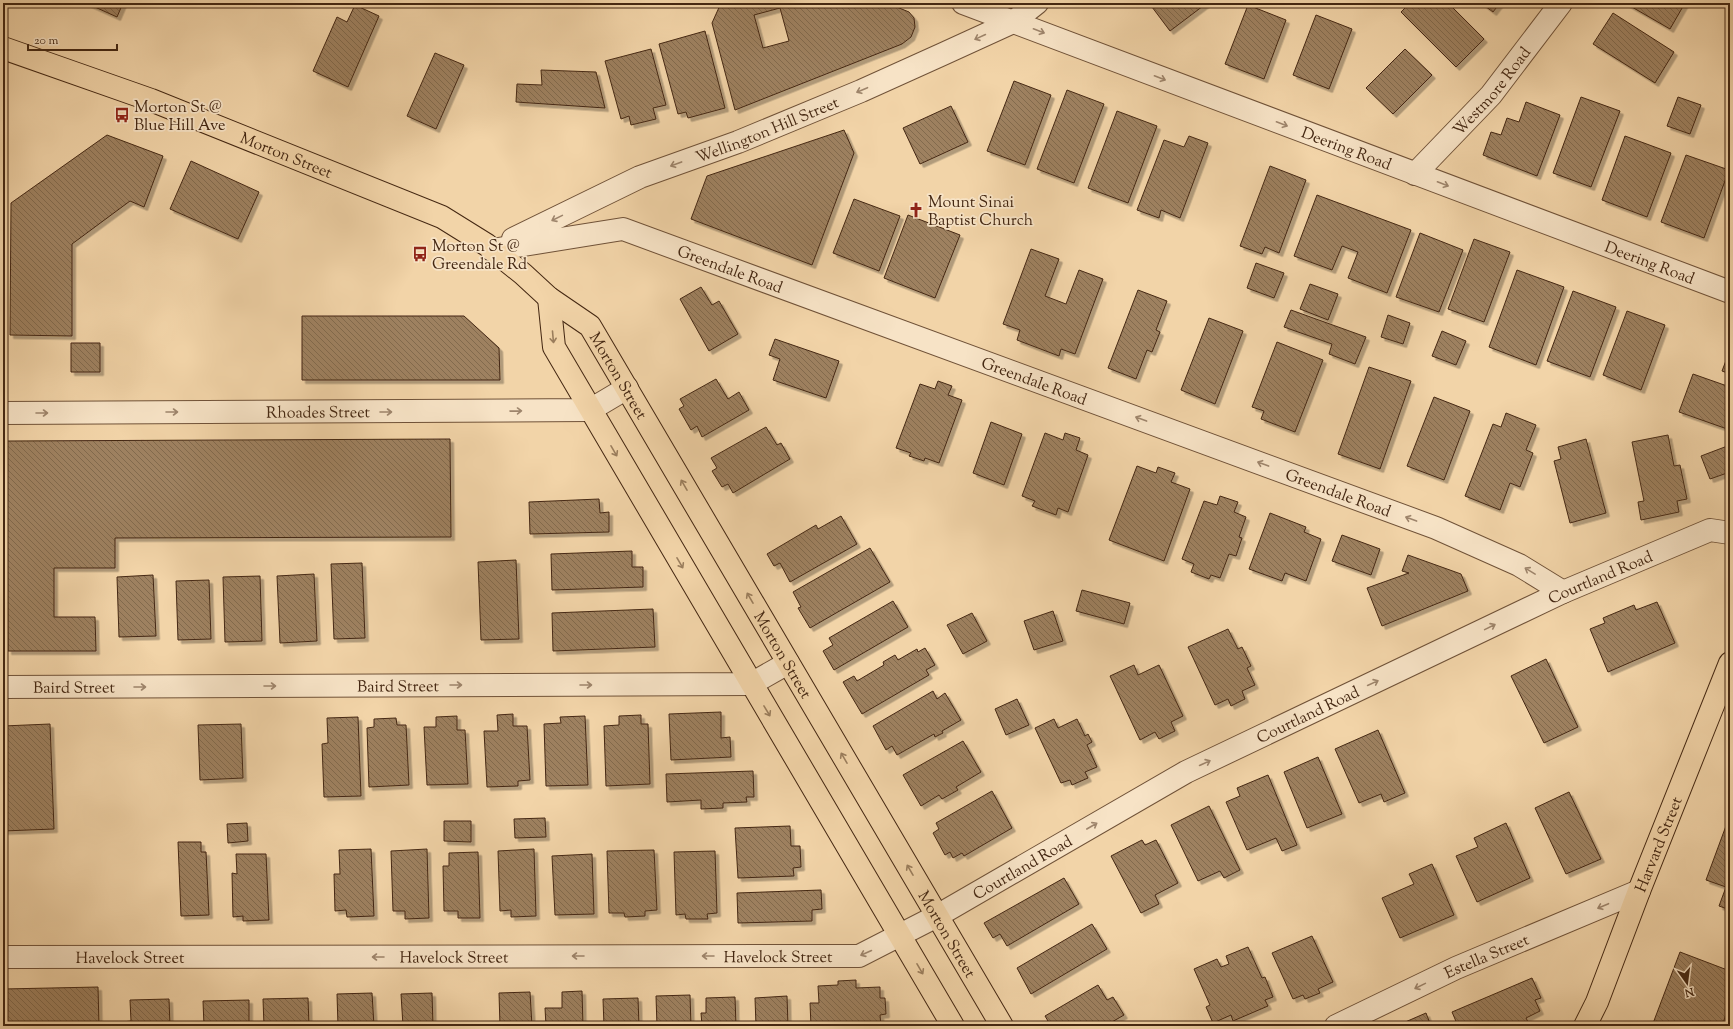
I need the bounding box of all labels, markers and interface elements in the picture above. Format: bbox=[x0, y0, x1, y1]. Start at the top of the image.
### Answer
scale bar bbox=[28, 26, 117, 52]
one-way arrow bbox=[1032, 28, 1044, 36]
text: 20 m bbox=[34, 32, 59, 50]
one-way arrow bbox=[974, 34, 986, 41]
street label: Westmore Road bbox=[1449, 43, 1538, 142]
one-way arrow bbox=[1154, 74, 1166, 82]
one-way arrow bbox=[856, 87, 868, 95]
street label: Wellington Hill Street bbox=[693, 92, 843, 170]
place label: Morton St @ Blue Hill Ave bbox=[134, 97, 225, 138]
bus stop icon: Morton St @ Blue Hill Ave bbox=[113, 106, 131, 124]
one-way arrow bbox=[1275, 120, 1287, 128]
street label: Deering Road bbox=[1297, 122, 1394, 177]
street label: Morton Street bbox=[236, 128, 336, 186]
one-way arrow bbox=[670, 161, 682, 169]
one-way arrow bbox=[1436, 181, 1448, 189]
place label: Mount Sinai Baptist Church bbox=[928, 192, 1034, 233]
church icon: Mount Sinai Baptist Church bbox=[907, 201, 925, 219]
one-way arrow bbox=[552, 215, 564, 222]
place label: Morton St @ Greendale Rd bbox=[432, 236, 527, 277]
street label: Deering Road bbox=[1601, 237, 1697, 292]
street label: Greendale Road bbox=[673, 241, 785, 301]
bus stop icon: Morton St @ Greendale Rd bbox=[411, 245, 429, 263]
street label: Morton Street bbox=[582, 329, 652, 425]
one-way arrow bbox=[549, 330, 556, 343]
street label: Greendale Road bbox=[977, 353, 1090, 413]
street label: Rhoades Street bbox=[266, 402, 371, 426]
one-way arrow bbox=[509, 407, 522, 415]
one-way arrow bbox=[165, 408, 178, 416]
one-way arrow bbox=[379, 408, 392, 416]
one-way arrow bbox=[35, 409, 48, 417]
one-way arrow bbox=[1135, 415, 1147, 423]
one-way arrow bbox=[611, 445, 619, 457]
one-way arrow bbox=[1257, 460, 1269, 468]
street label: Greendale Road bbox=[1282, 465, 1394, 524]
one-way arrow bbox=[680, 480, 688, 491]
one-way arrow bbox=[1404, 515, 1417, 522]
street label: Courtland Road bbox=[1545, 547, 1657, 611]
one-way arrow bbox=[677, 557, 685, 569]
one-way arrow bbox=[1524, 567, 1536, 575]
one-way arrow bbox=[745, 592, 753, 604]
street label: Morton Street bbox=[747, 608, 816, 704]
one-way arrow bbox=[1484, 623, 1496, 630]
street label: Baird Street bbox=[357, 676, 439, 700]
street label: Baird Street bbox=[33, 678, 115, 701]
one-way arrow bbox=[1367, 679, 1379, 686]
one-way arrow bbox=[579, 681, 592, 689]
one-way arrow bbox=[263, 682, 276, 690]
one-way arrow bbox=[449, 682, 462, 689]
street label: Courtland Road bbox=[1253, 682, 1364, 751]
one-way arrow bbox=[133, 683, 146, 691]
one-way arrow bbox=[764, 705, 772, 717]
one-way arrow bbox=[840, 753, 848, 764]
one-way arrow bbox=[1199, 759, 1211, 766]
street label: Harvard Street bbox=[1631, 793, 1690, 896]
one-way arrow bbox=[1086, 822, 1098, 830]
street label: Courtland Road bbox=[969, 831, 1077, 907]
one-way arrow bbox=[905, 864, 913, 876]
street label: Morton Street bbox=[911, 887, 981, 983]
one-way arrow bbox=[1597, 903, 1609, 910]
street label: Estella Street bbox=[1441, 929, 1534, 986]
street label: Havelock Street bbox=[400, 947, 509, 971]
street label: Havelock Street bbox=[724, 947, 833, 970]
street label: Havelock Street bbox=[76, 948, 185, 971]
one-way arrow bbox=[860, 950, 872, 957]
one-way arrow bbox=[572, 952, 585, 960]
one-way arrow bbox=[702, 952, 715, 960]
one-way arrow bbox=[372, 953, 385, 961]
one-way arrow bbox=[917, 963, 925, 975]
north arrow bbox=[1667, 963, 1707, 1003]
one-way arrow bbox=[1414, 983, 1426, 990]
text: N bbox=[1683, 983, 1696, 1001]

